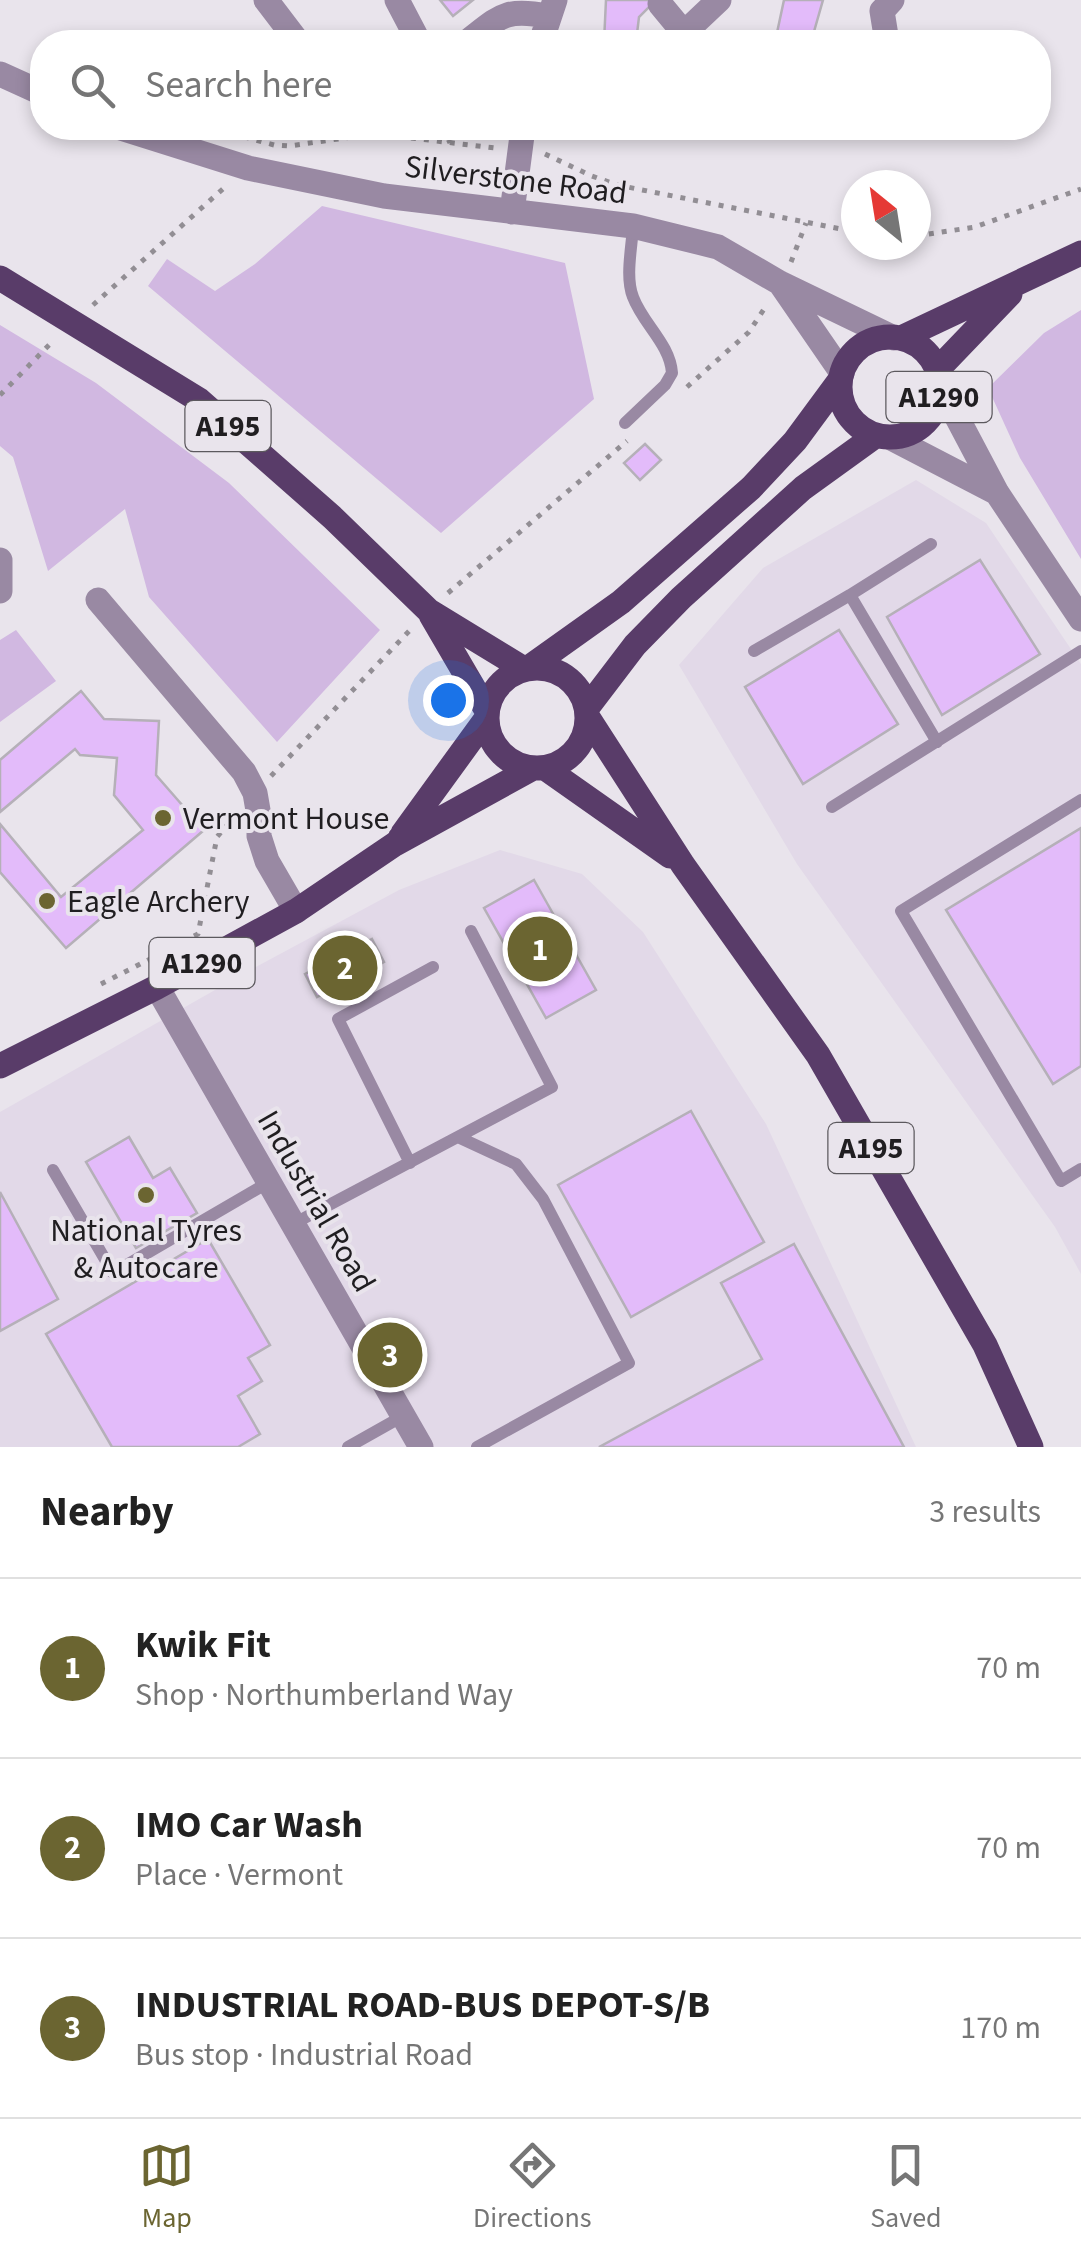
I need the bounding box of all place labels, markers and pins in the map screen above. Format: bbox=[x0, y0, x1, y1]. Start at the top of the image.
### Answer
place label: Vermont House bbox=[183, 796, 389, 842]
marker: Vermont House bbox=[152, 807, 174, 829]
place label: Eagle Archery bbox=[67, 879, 249, 925]
marker: Eagle Archery bbox=[36, 890, 58, 912]
pin: 1 bbox=[508, 912, 572, 986]
pin: 2 bbox=[312, 930, 378, 1006]
marker: National Tyres & Autocare bbox=[135, 1184, 157, 1206]
place label: National Tyres & Autocare bbox=[50, 1208, 242, 1291]
pin: 3 bbox=[358, 1318, 422, 1392]

